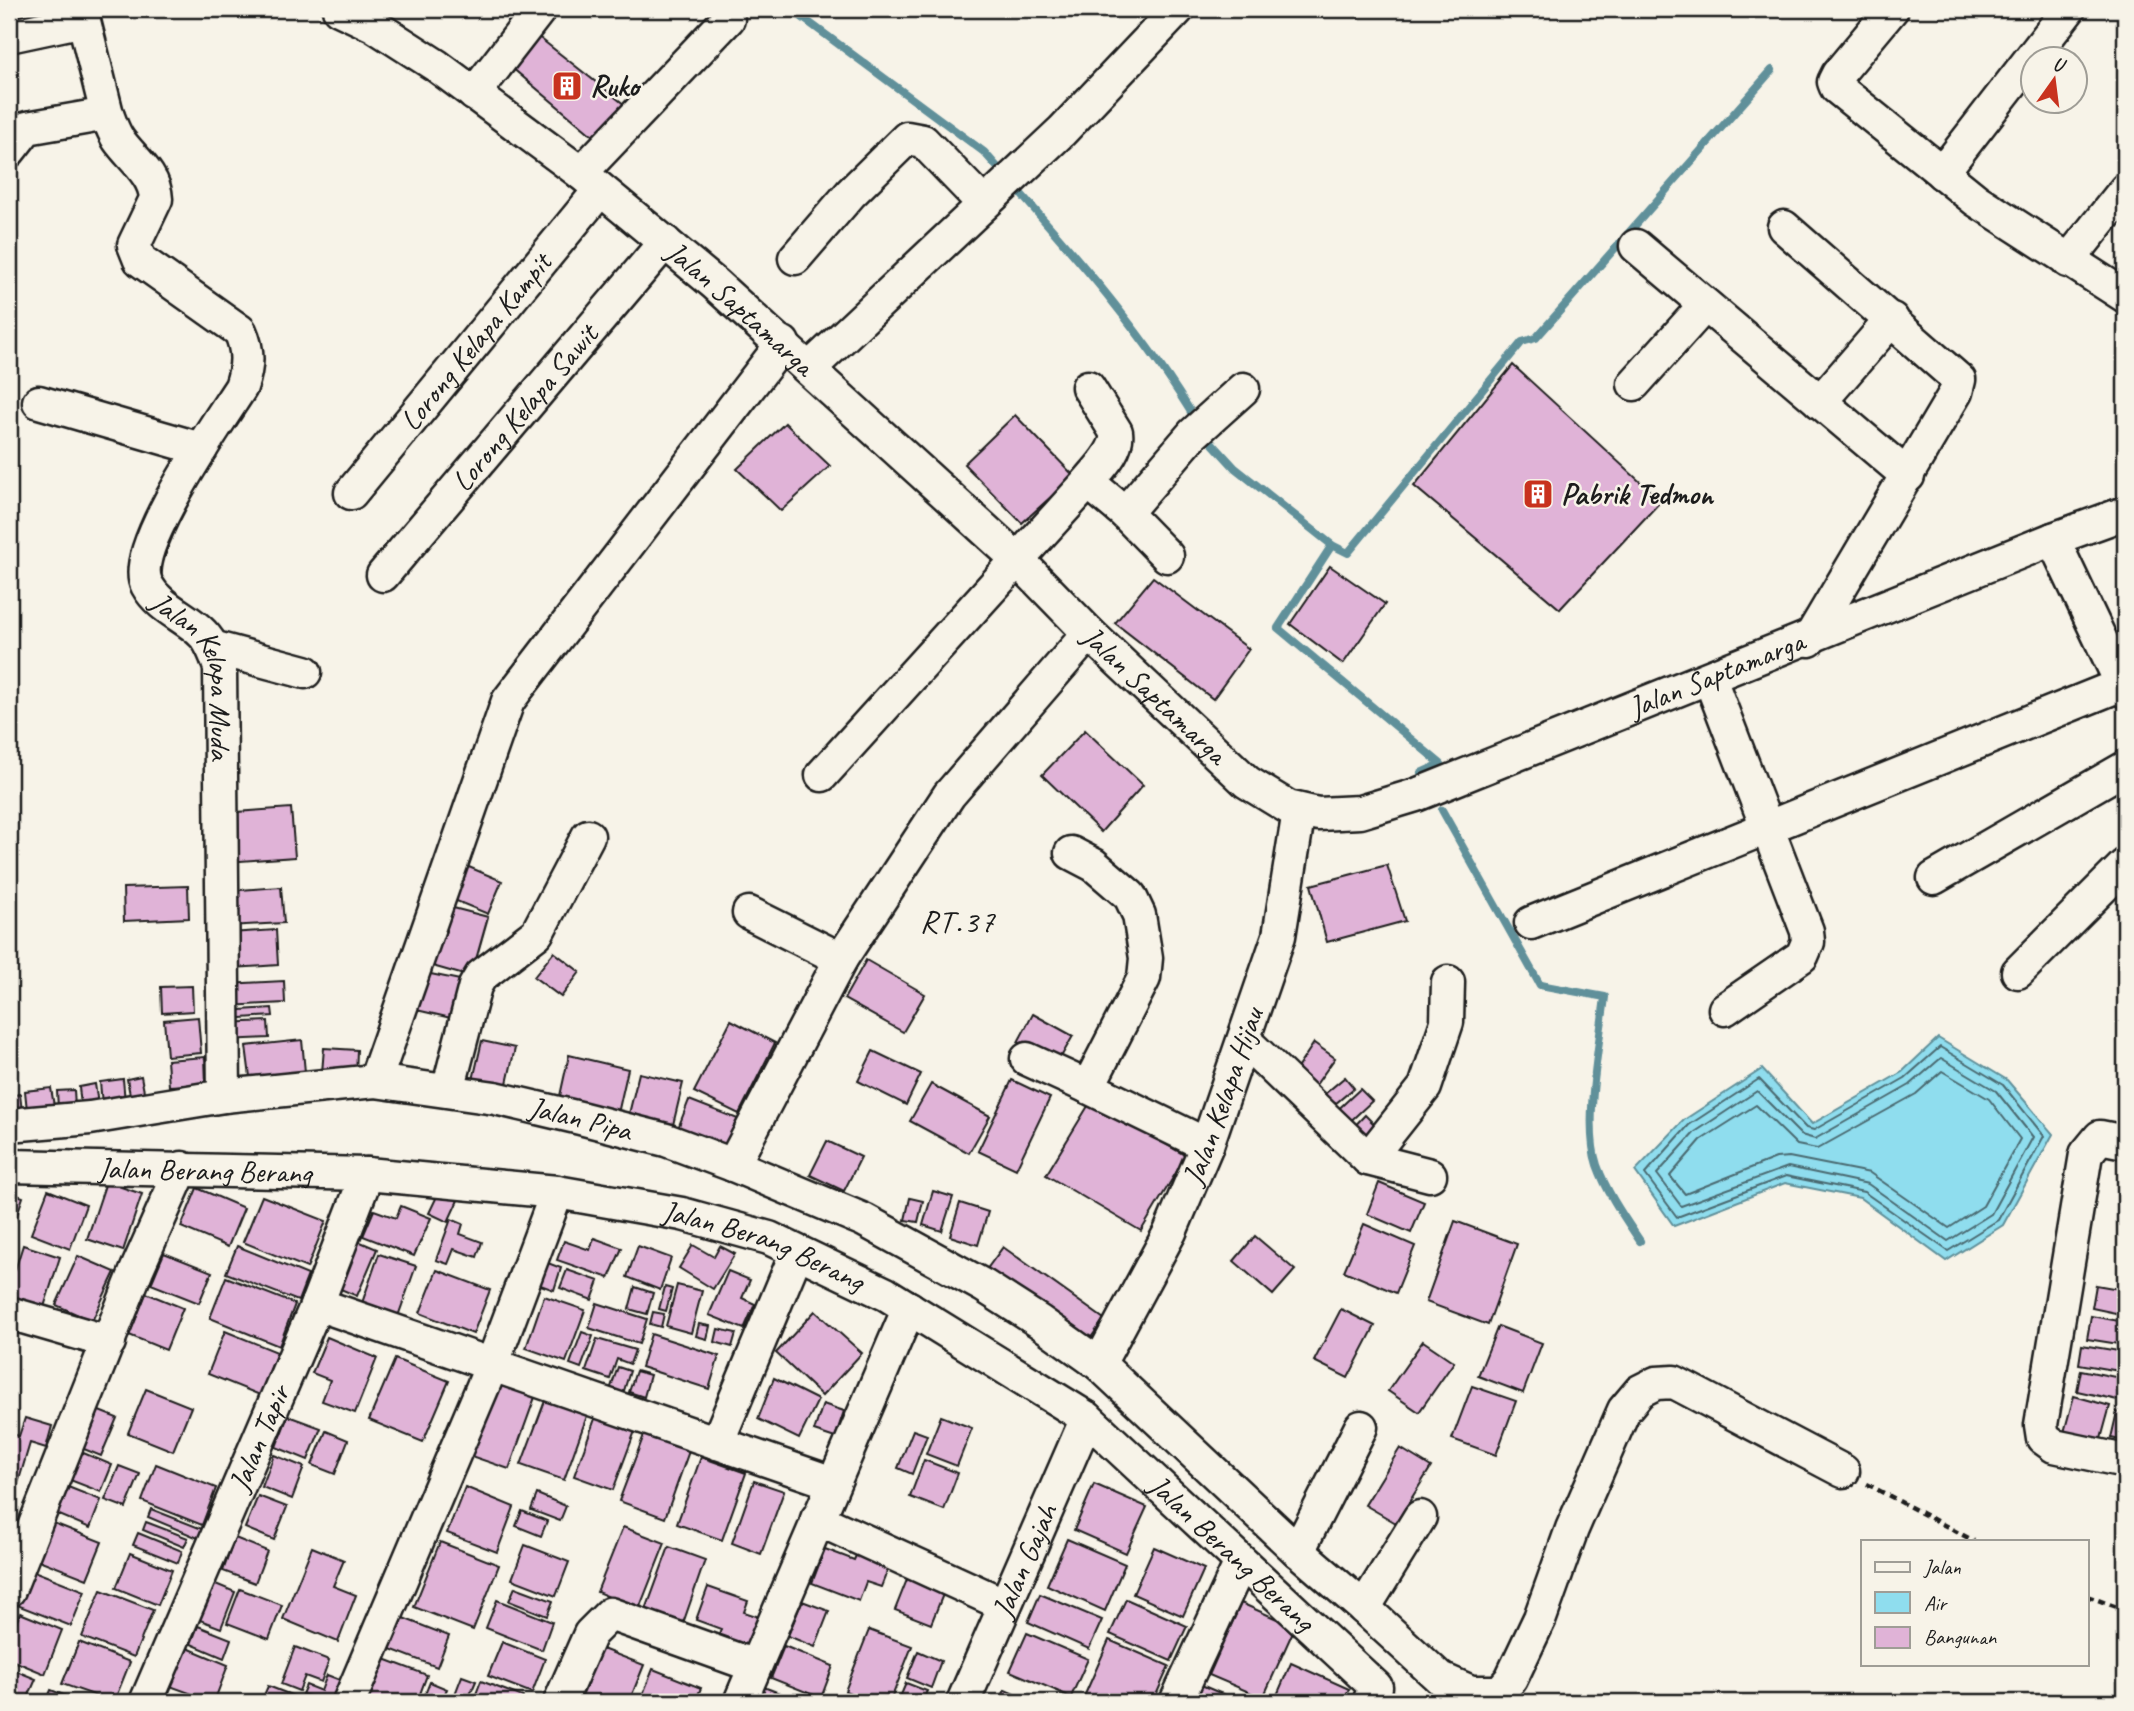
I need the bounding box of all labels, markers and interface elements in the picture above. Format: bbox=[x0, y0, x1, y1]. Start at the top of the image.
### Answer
north arrow bbox=[2018, 46, 2088, 116]
text: U bbox=[2051, 52, 2069, 78]
place label: Ruko bbox=[590, 67, 642, 105]
building icon: Ruko bbox=[550, 69, 584, 103]
street label: Jalan Saptamarga bbox=[657, 231, 824, 386]
street label: Lorong Kelapa Kampit bbox=[391, 243, 562, 438]
street label: Lorong Kelapa Sawit bbox=[443, 314, 608, 499]
place label: Pabrik Tedmon bbox=[1561, 475, 1715, 513]
building icon: Pabrik Tedmon bbox=[1521, 477, 1555, 511]
street label: Jalan Kelapa Muda bbox=[141, 582, 240, 762]
street label: Jalan Saptamarga bbox=[1073, 616, 1237, 774]
street label: Jalan Saptamarga bbox=[1621, 621, 1812, 727]
district label: RT.37 bbox=[920, 901, 996, 942]
street label: Jalan Kelapa Hijau bbox=[1173, 1001, 1273, 1192]
street label: Jalan Pipa bbox=[524, 1087, 638, 1150]
street label: Jalan Berang Berang bbox=[96, 1149, 314, 1192]
street label: Jalan Berang Berang bbox=[658, 1192, 873, 1301]
street label: Jalan Tapir bbox=[219, 1377, 300, 1499]
street label: Jalan Berang Berang bbox=[1140, 1465, 1325, 1641]
street label: Jalan Gajah bbox=[982, 1496, 1067, 1625]
legend bbox=[1861, 1540, 2088, 1666]
text: Jalan bbox=[1923, 1554, 1961, 1580]
text: Air bbox=[1924, 1590, 1948, 1616]
text: Bangunan bbox=[1924, 1624, 1997, 1650]

